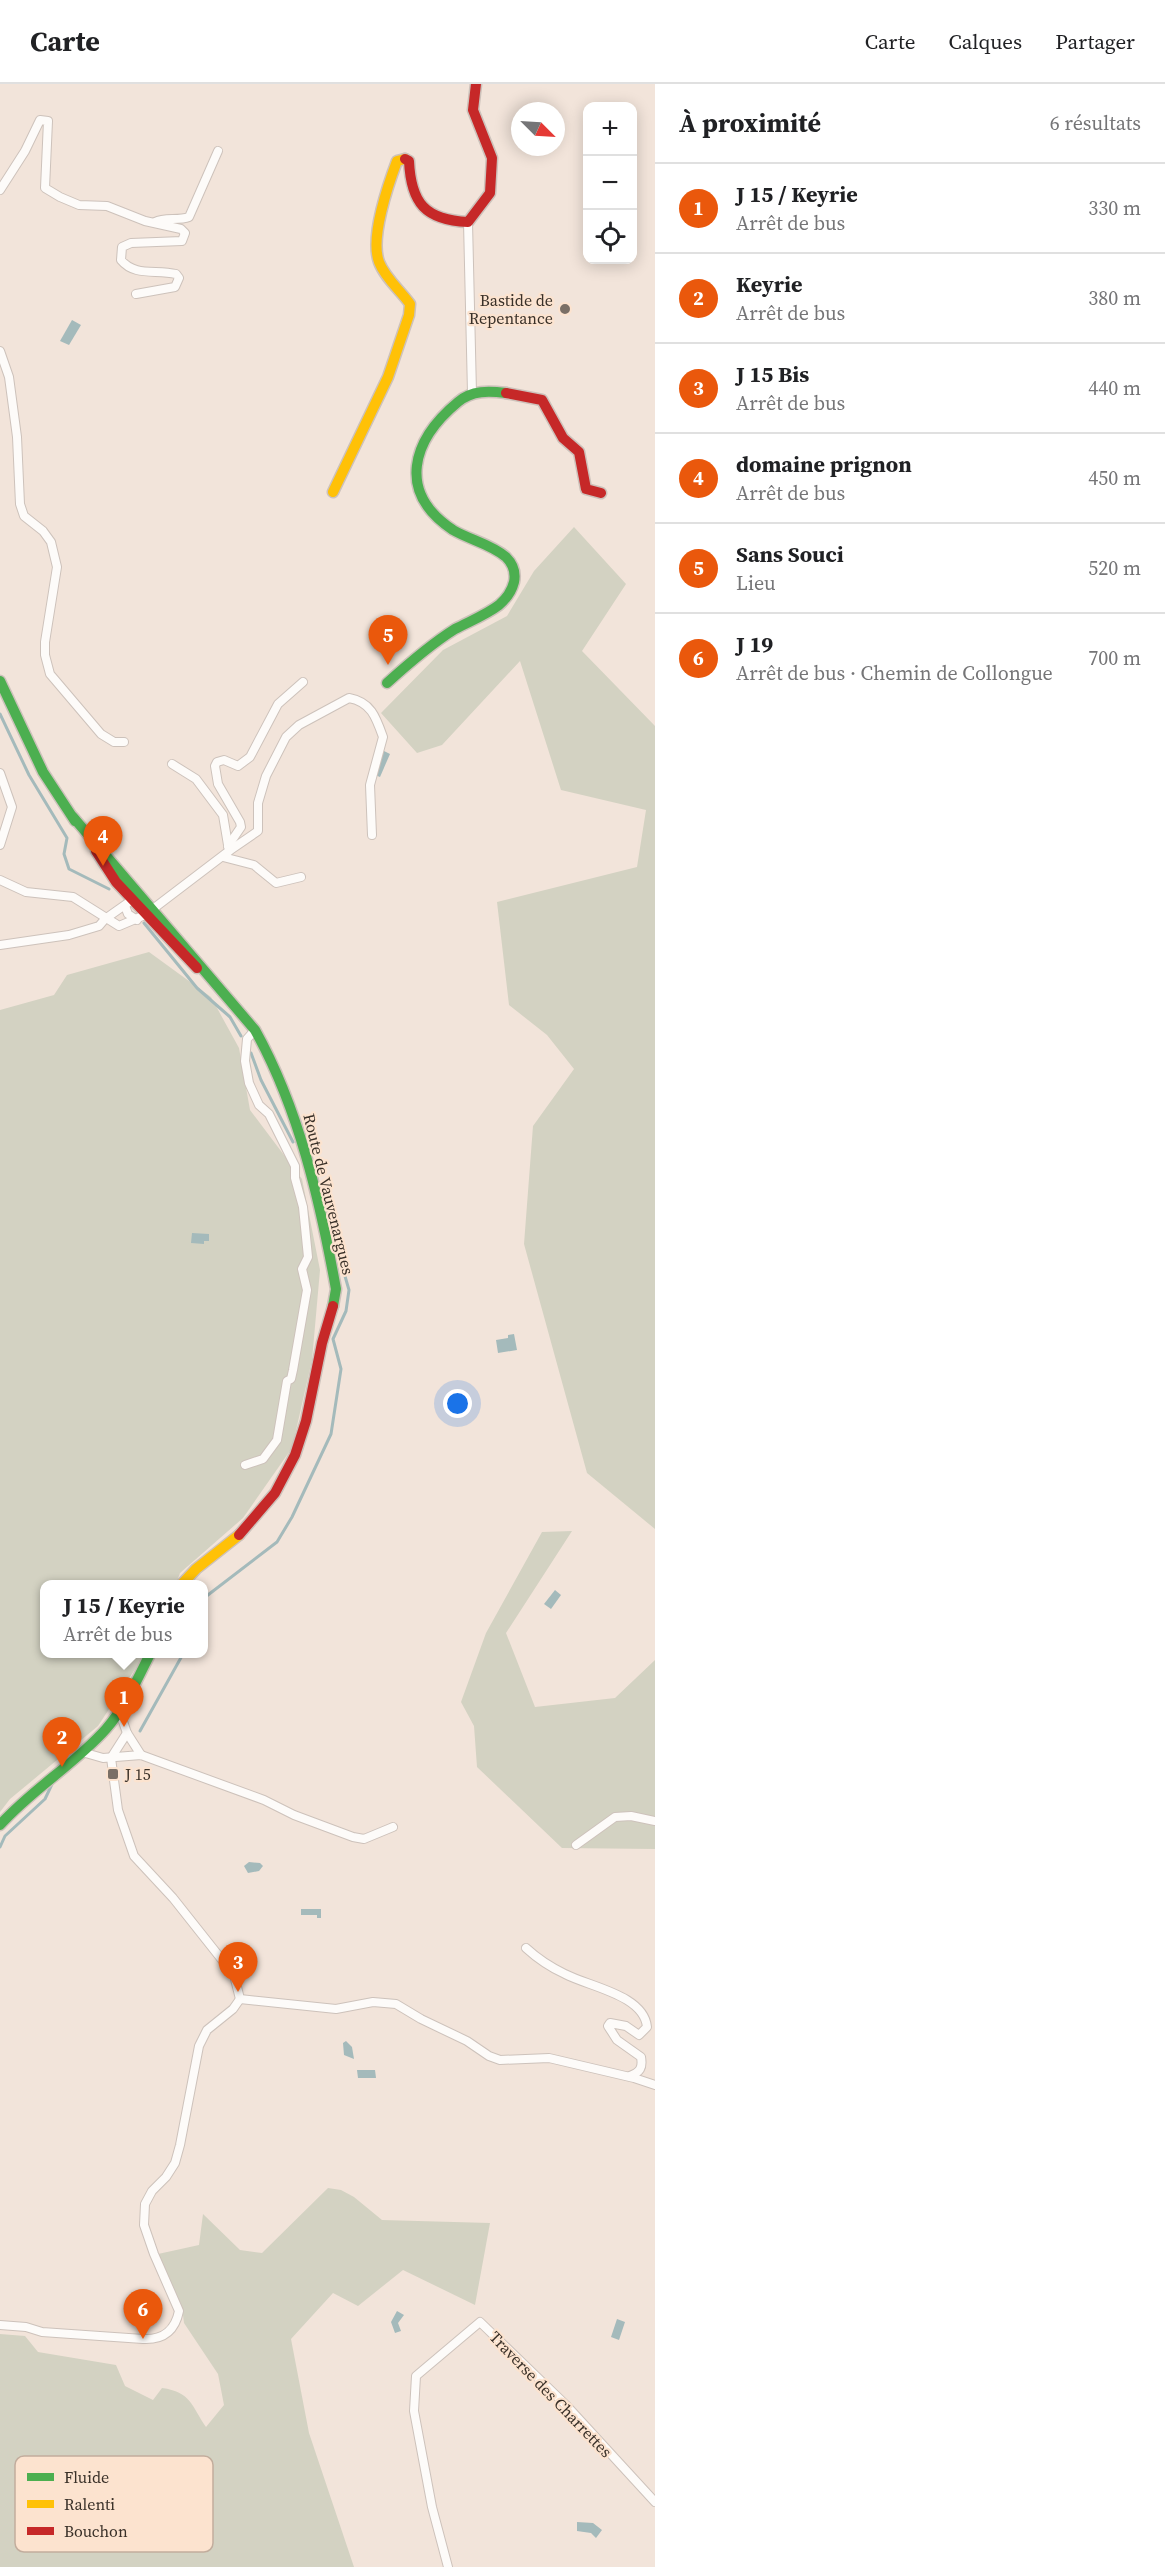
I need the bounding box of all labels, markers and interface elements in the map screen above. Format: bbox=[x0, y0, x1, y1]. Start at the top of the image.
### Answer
text: Carte bbox=[30, 22, 100, 60]
text: Carte bbox=[865, 27, 915, 56]
text: Calques bbox=[948, 27, 1022, 56]
text: Partager bbox=[1055, 27, 1135, 56]
north arrow bbox=[511, 102, 565, 156]
map controls bbox=[583, 102, 637, 264]
button: + bbox=[583, 102, 637, 156]
text: À proximité bbox=[679, 105, 821, 141]
text: 6 résultats bbox=[1050, 109, 1141, 137]
button: − bbox=[583, 156, 637, 210]
text: J 15 / Keyrie bbox=[736, 179, 858, 209]
text: 1 bbox=[693, 194, 704, 222]
text: 330 m bbox=[1088, 194, 1141, 222]
text: Arrêt de bus bbox=[736, 209, 845, 237]
button: locate bbox=[583, 210, 637, 264]
text: Keyrie bbox=[736, 269, 802, 299]
text: 2 bbox=[693, 284, 704, 312]
text: 380 m bbox=[1088, 284, 1141, 312]
place label: Bastide de Repentance bbox=[469, 289, 553, 329]
text: Arrêt de bus bbox=[736, 299, 845, 327]
marker: Bastide de Repentance bbox=[558, 302, 572, 316]
text: J 15 Bis bbox=[736, 359, 809, 389]
text: 3 bbox=[693, 374, 704, 402]
text: 440 m bbox=[1088, 374, 1141, 402]
text: Arrêt de bus bbox=[736, 389, 845, 417]
text: domaine prignon bbox=[736, 449, 912, 479]
text: 4 bbox=[693, 464, 704, 492]
text: 450 m bbox=[1088, 464, 1141, 492]
text: Arrêt de bus bbox=[736, 479, 845, 507]
text: Sans Souci bbox=[736, 539, 844, 569]
text: 5 bbox=[693, 554, 704, 582]
text: 520 m bbox=[1088, 554, 1141, 582]
text: Lieu bbox=[736, 569, 776, 597]
pin: 5 bbox=[368, 616, 408, 665]
text: J 19 bbox=[736, 629, 773, 659]
text: 6 bbox=[693, 644, 704, 672]
text: 700 m bbox=[1088, 644, 1141, 672]
text: Arrêt de bus · Chemin de Collongue bbox=[736, 659, 1053, 687]
pin: 4 bbox=[84, 816, 122, 866]
street label: Route de Vauvenargues bbox=[298, 1111, 360, 1277]
your location bbox=[443, 1389, 472, 1418]
popup bbox=[40, 1580, 208, 1658]
text: J 15 / Keyrie bbox=[63, 1590, 185, 1620]
text: Arrêt de bus bbox=[63, 1620, 172, 1648]
pin: 1 bbox=[104, 1678, 144, 1727]
pin: 2 bbox=[42, 1718, 82, 1767]
place label: J 15 bbox=[124, 1763, 151, 1785]
marker: J 15 bbox=[106, 1767, 120, 1781]
pin: 3 bbox=[218, 1942, 258, 1992]
pin: 6 bbox=[124, 2290, 162, 2339]
street label: Traverse des Charrettes bbox=[485, 2326, 617, 2462]
legend bbox=[15, 2456, 213, 2552]
text: Fluide bbox=[64, 2466, 109, 2488]
text: Ralenti bbox=[64, 2493, 115, 2515]
text: Bouchon bbox=[64, 2520, 128, 2542]

